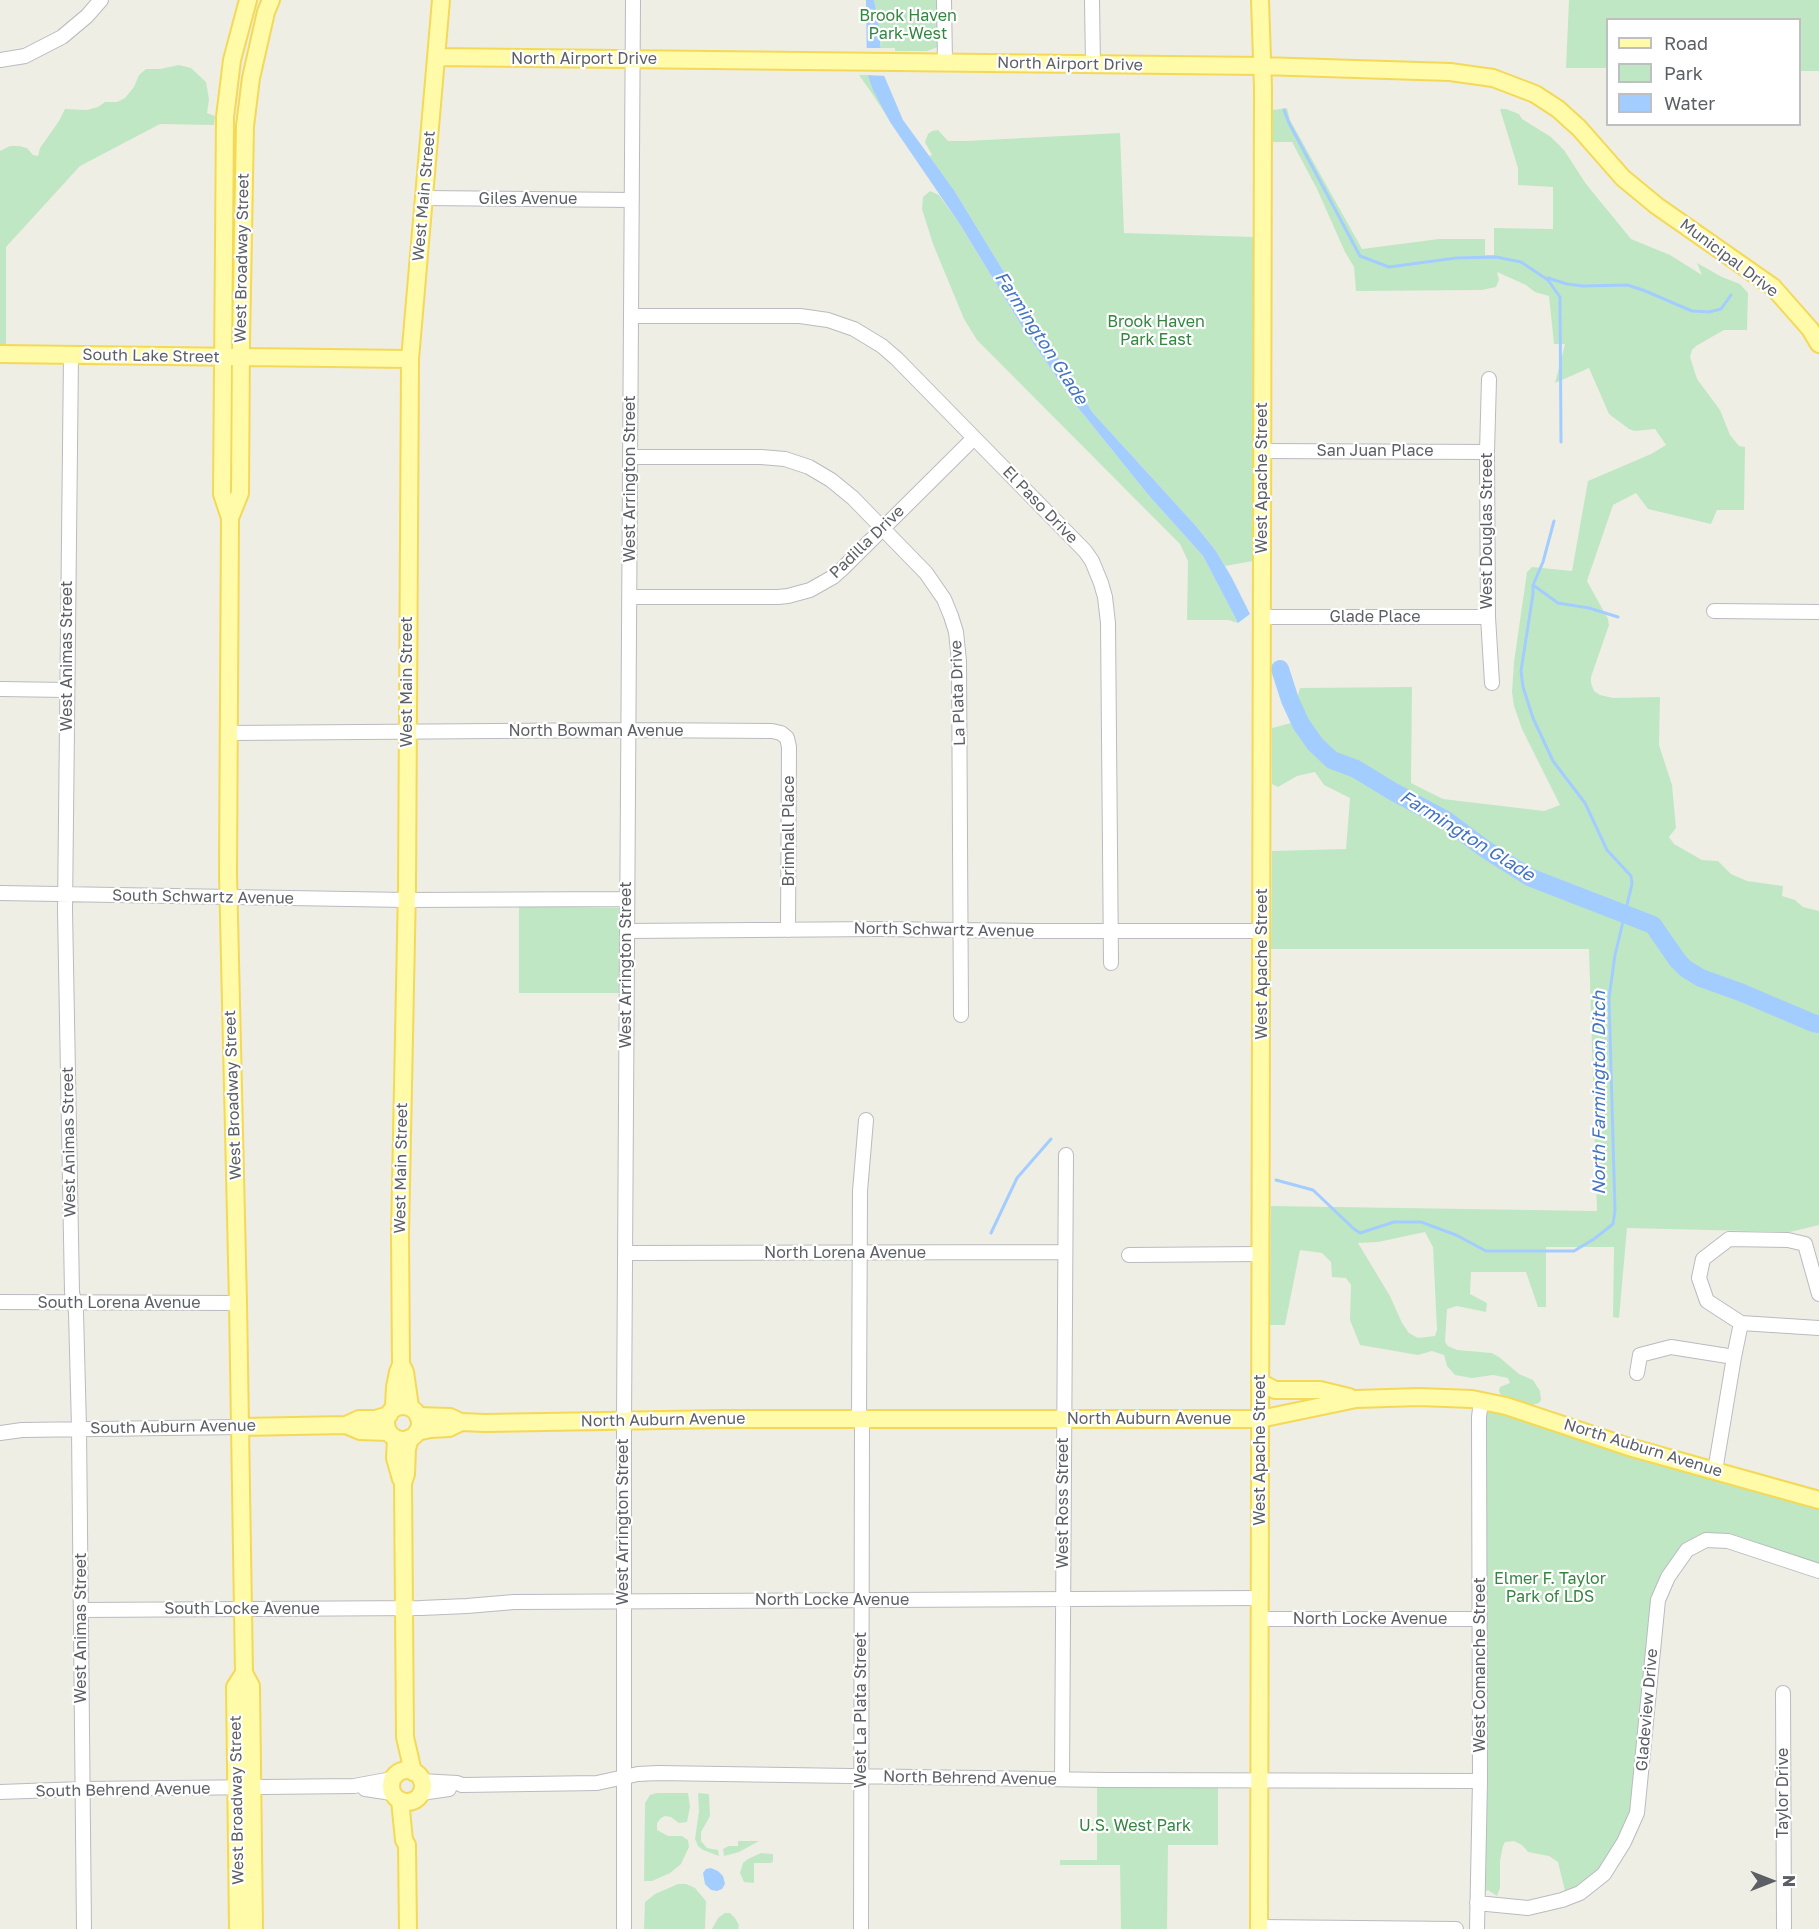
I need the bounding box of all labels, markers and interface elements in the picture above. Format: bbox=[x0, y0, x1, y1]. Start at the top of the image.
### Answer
park label: Brook Haven Park-West bbox=[859, 6, 957, 44]
legend bbox=[1606, 18, 1801, 126]
text: Road bbox=[1664, 32, 1708, 54]
street label: North Airport Drive bbox=[511, 49, 657, 69]
street label: North Airport Drive bbox=[997, 53, 1143, 75]
text: Park bbox=[1664, 62, 1703, 84]
text: Water bbox=[1664, 92, 1715, 114]
street label: West Main Street bbox=[409, 130, 439, 262]
street label: West Broadway Street bbox=[231, 173, 253, 343]
street label: Giles Avenue bbox=[479, 189, 577, 209]
street label: Municipal Drive bbox=[1676, 215, 1782, 301]
water label: Farmington Glade bbox=[990, 267, 1092, 409]
park label: Brook Haven Park East bbox=[1107, 312, 1205, 350]
street label: South Lake Street bbox=[82, 345, 220, 367]
street label: West Arrington Street bbox=[620, 395, 640, 563]
street label: West Apache Street bbox=[1252, 402, 1272, 554]
street label: San Juan Place bbox=[1316, 441, 1434, 461]
street label: West Douglas Street bbox=[1477, 452, 1497, 610]
street label: El Paso Drive bbox=[998, 462, 1082, 548]
street label: Padilla Drive bbox=[826, 502, 908, 582]
street label: West Animas Street bbox=[57, 581, 77, 731]
street label: Glade Place bbox=[1329, 607, 1421, 627]
street label: West Main Street bbox=[397, 616, 417, 748]
street label: La Plata Drive bbox=[947, 640, 969, 746]
street label: North Bowman Avenue bbox=[508, 721, 684, 741]
street label: Brimhall Place bbox=[779, 775, 799, 887]
water label: Farmington Glade bbox=[1396, 786, 1538, 886]
street label: West Arrington Street bbox=[616, 881, 636, 1049]
street label: South Schwartz Avenue bbox=[112, 886, 294, 908]
street label: West Apache Street bbox=[1252, 888, 1272, 1040]
street label: North Schwartz Avenue bbox=[853, 919, 1035, 941]
water label: North Farmington Ditch bbox=[1588, 991, 1610, 1195]
street label: West Broadway Street bbox=[220, 1010, 246, 1180]
street label: West Animas Street bbox=[58, 1066, 80, 1218]
street label: West Main Street bbox=[390, 1102, 412, 1234]
street label: North Lorena Avenue bbox=[764, 1243, 926, 1263]
street label: South Lorena Avenue bbox=[37, 1293, 201, 1313]
street label: West Apache Street bbox=[1250, 1374, 1270, 1526]
street label: North Auburn Avenue bbox=[580, 1409, 746, 1431]
street label: North Auburn Avenue bbox=[1067, 1409, 1231, 1429]
street label: North Auburn Avenue bbox=[1561, 1415, 1725, 1481]
street label: South Auburn Avenue bbox=[90, 1416, 256, 1438]
street label: West Ross Street bbox=[1053, 1437, 1073, 1569]
street label: West Arrington Street bbox=[613, 1438, 633, 1606]
street label: West Animas Street bbox=[71, 1553, 91, 1703]
park label: Elmer F. Taylor Park of LDS bbox=[1494, 1569, 1606, 1607]
street label: West Comanche Street bbox=[1470, 1577, 1490, 1753]
street label: North Locke Avenue bbox=[755, 1590, 909, 1610]
street label: South Locke Avenue bbox=[164, 1599, 320, 1619]
street label: North Locke Avenue bbox=[1293, 1609, 1447, 1629]
street label: West La Plata Street bbox=[851, 1632, 871, 1788]
street label: Gladeview Drive bbox=[1632, 1648, 1662, 1772]
street label: West Broadway Street bbox=[226, 1715, 248, 1885]
street label: Taylor Drive bbox=[1773, 1748, 1793, 1838]
street label: North Behrend Avenue bbox=[883, 1767, 1057, 1789]
street label: South Behrend Avenue bbox=[35, 1779, 211, 1801]
park label: U.S. West Park bbox=[1079, 1816, 1191, 1836]
north arrow bbox=[1741, 1851, 1801, 1911]
text: N bbox=[1779, 1875, 1799, 1887]

